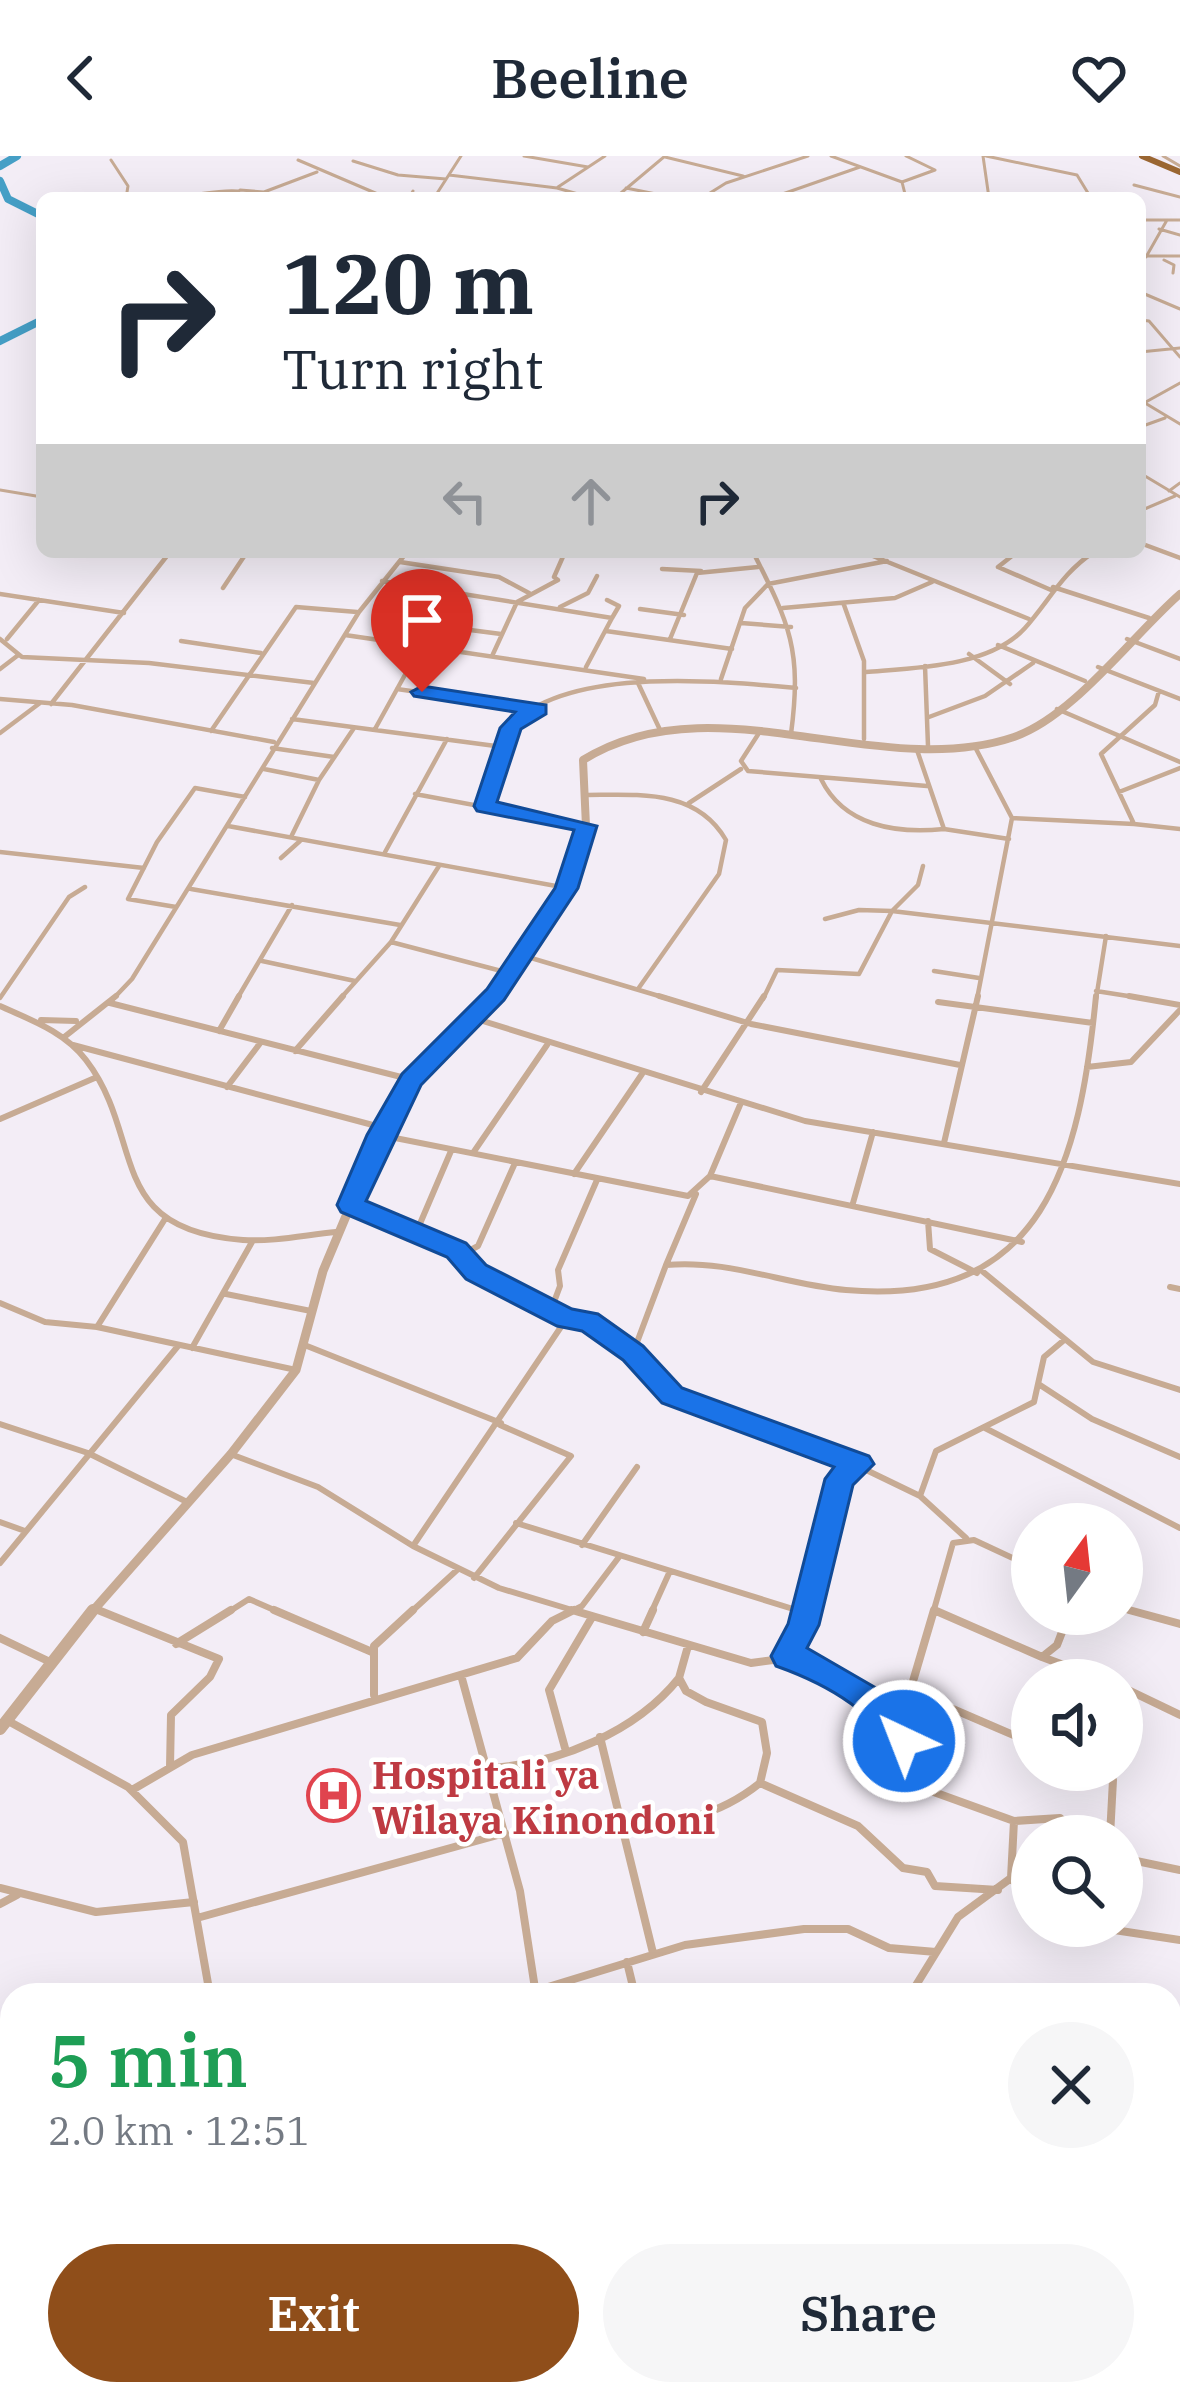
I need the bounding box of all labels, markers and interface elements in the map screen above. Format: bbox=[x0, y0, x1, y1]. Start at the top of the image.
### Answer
text: Beeline bbox=[491, 43, 689, 113]
icon: back bbox=[48, 45, 114, 111]
icon: heart bbox=[1066, 45, 1132, 111]
text: 120 m bbox=[282, 228, 534, 337]
icon: right bbox=[84, 240, 240, 396]
text: Turn right bbox=[282, 334, 544, 404]
icon: left bbox=[432, 468, 498, 534]
icon: ahead bbox=[558, 468, 624, 534]
icon: right bbox=[684, 468, 750, 534]
pin bbox=[371, 569, 473, 692]
icon: arrive bbox=[389, 587, 455, 653]
north arrow bbox=[1011, 1503, 1143, 1635]
map controls bbox=[1011, 1503, 1143, 1947]
button: sound bbox=[1011, 1659, 1143, 1791]
position arrow bbox=[841, 1678, 967, 1804]
place label: Hospitali ya Wilaya Kinondoni bbox=[372, 1749, 716, 1845]
hospital icon: Hospitali ya Wilaya Kinondoni bbox=[305, 1768, 361, 1824]
button: search bbox=[1011, 1815, 1143, 1947]
text: 5 min bbox=[48, 2013, 248, 2107]
button: close bbox=[1008, 2022, 1134, 2148]
text: 2.0 km · 12:51 bbox=[48, 2105, 310, 2156]
button: Exit bbox=[48, 2244, 579, 2382]
button: Share bbox=[603, 2244, 1134, 2382]

